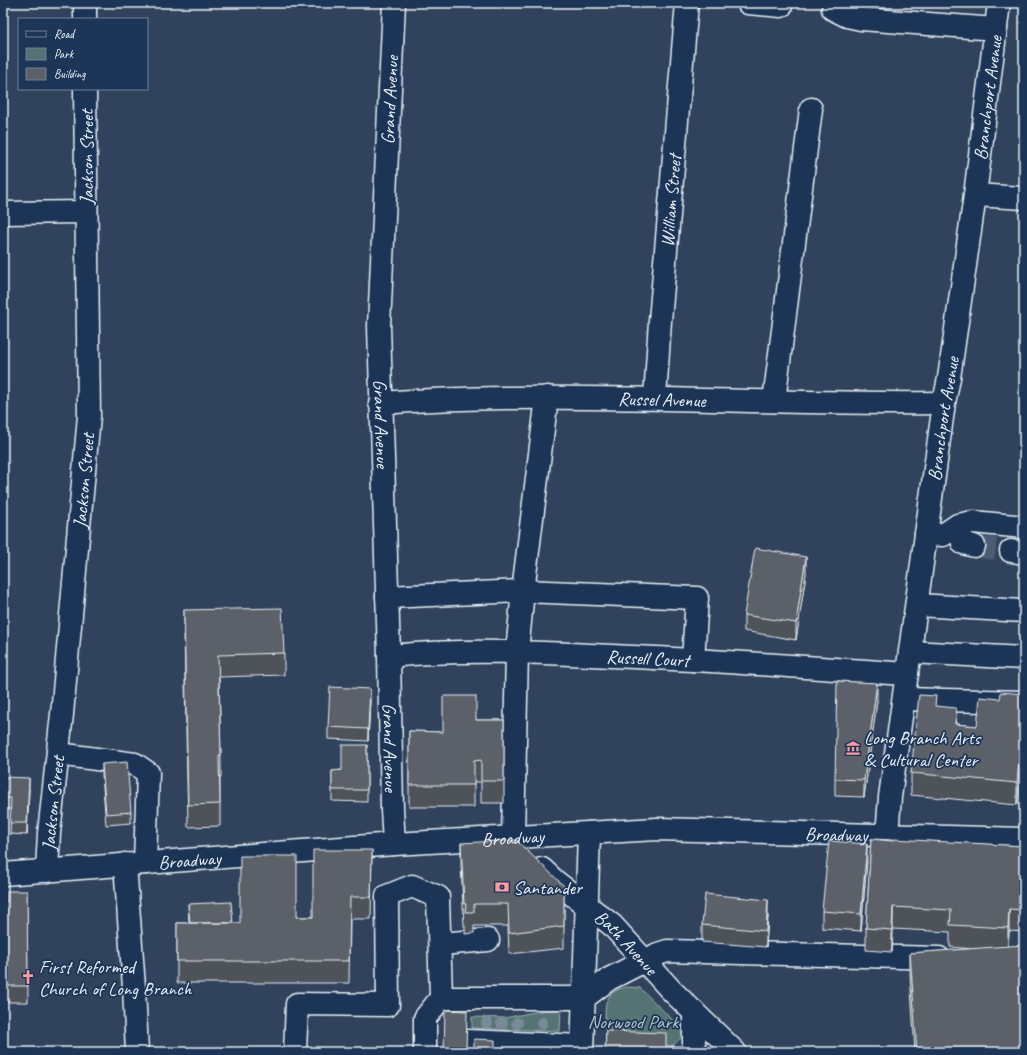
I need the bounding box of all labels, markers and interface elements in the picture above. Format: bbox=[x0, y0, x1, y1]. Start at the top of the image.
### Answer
legend bbox=[18, 18, 148, 90]
text: Road bbox=[54, 26, 76, 42]
street label: Branchport Avenue bbox=[968, 33, 1008, 161]
text: Park bbox=[54, 46, 75, 62]
street label: Grand Avenue bbox=[376, 53, 404, 145]
text: Building bbox=[54, 66, 86, 82]
street label: Jackson Street bbox=[75, 108, 99, 205]
street label: William Street bbox=[655, 151, 687, 248]
street label: Branchport Avenue bbox=[922, 354, 965, 482]
street label: Grand Avenue bbox=[368, 379, 394, 470]
street label: Russel Avenue bbox=[618, 387, 708, 413]
street label: Jackson Street bbox=[68, 431, 101, 530]
street label: Russell Court bbox=[606, 645, 692, 673]
street label: Grand Avenue bbox=[377, 703, 403, 794]
place label: Long Branch Arts & Cultural Center bbox=[864, 726, 982, 772]
museum icon: Long Branch Arts & Cultural Center bbox=[845, 740, 861, 756]
street label: Jackson Street bbox=[37, 753, 71, 852]
street label: Broadway bbox=[805, 822, 869, 848]
street label: Broadway bbox=[481, 824, 546, 852]
street label: Broadway bbox=[157, 846, 223, 875]
place label: Santander bbox=[513, 876, 583, 900]
bank icon: Santander bbox=[494, 879, 510, 895]
street label: Bath Avenue bbox=[589, 905, 664, 982]
place label: First Reformed Church of Long Branch bbox=[39, 955, 193, 1001]
church icon: First Reformed Church of Long Branch bbox=[20, 969, 36, 985]
park label: Norwood Park bbox=[588, 1010, 679, 1034]

